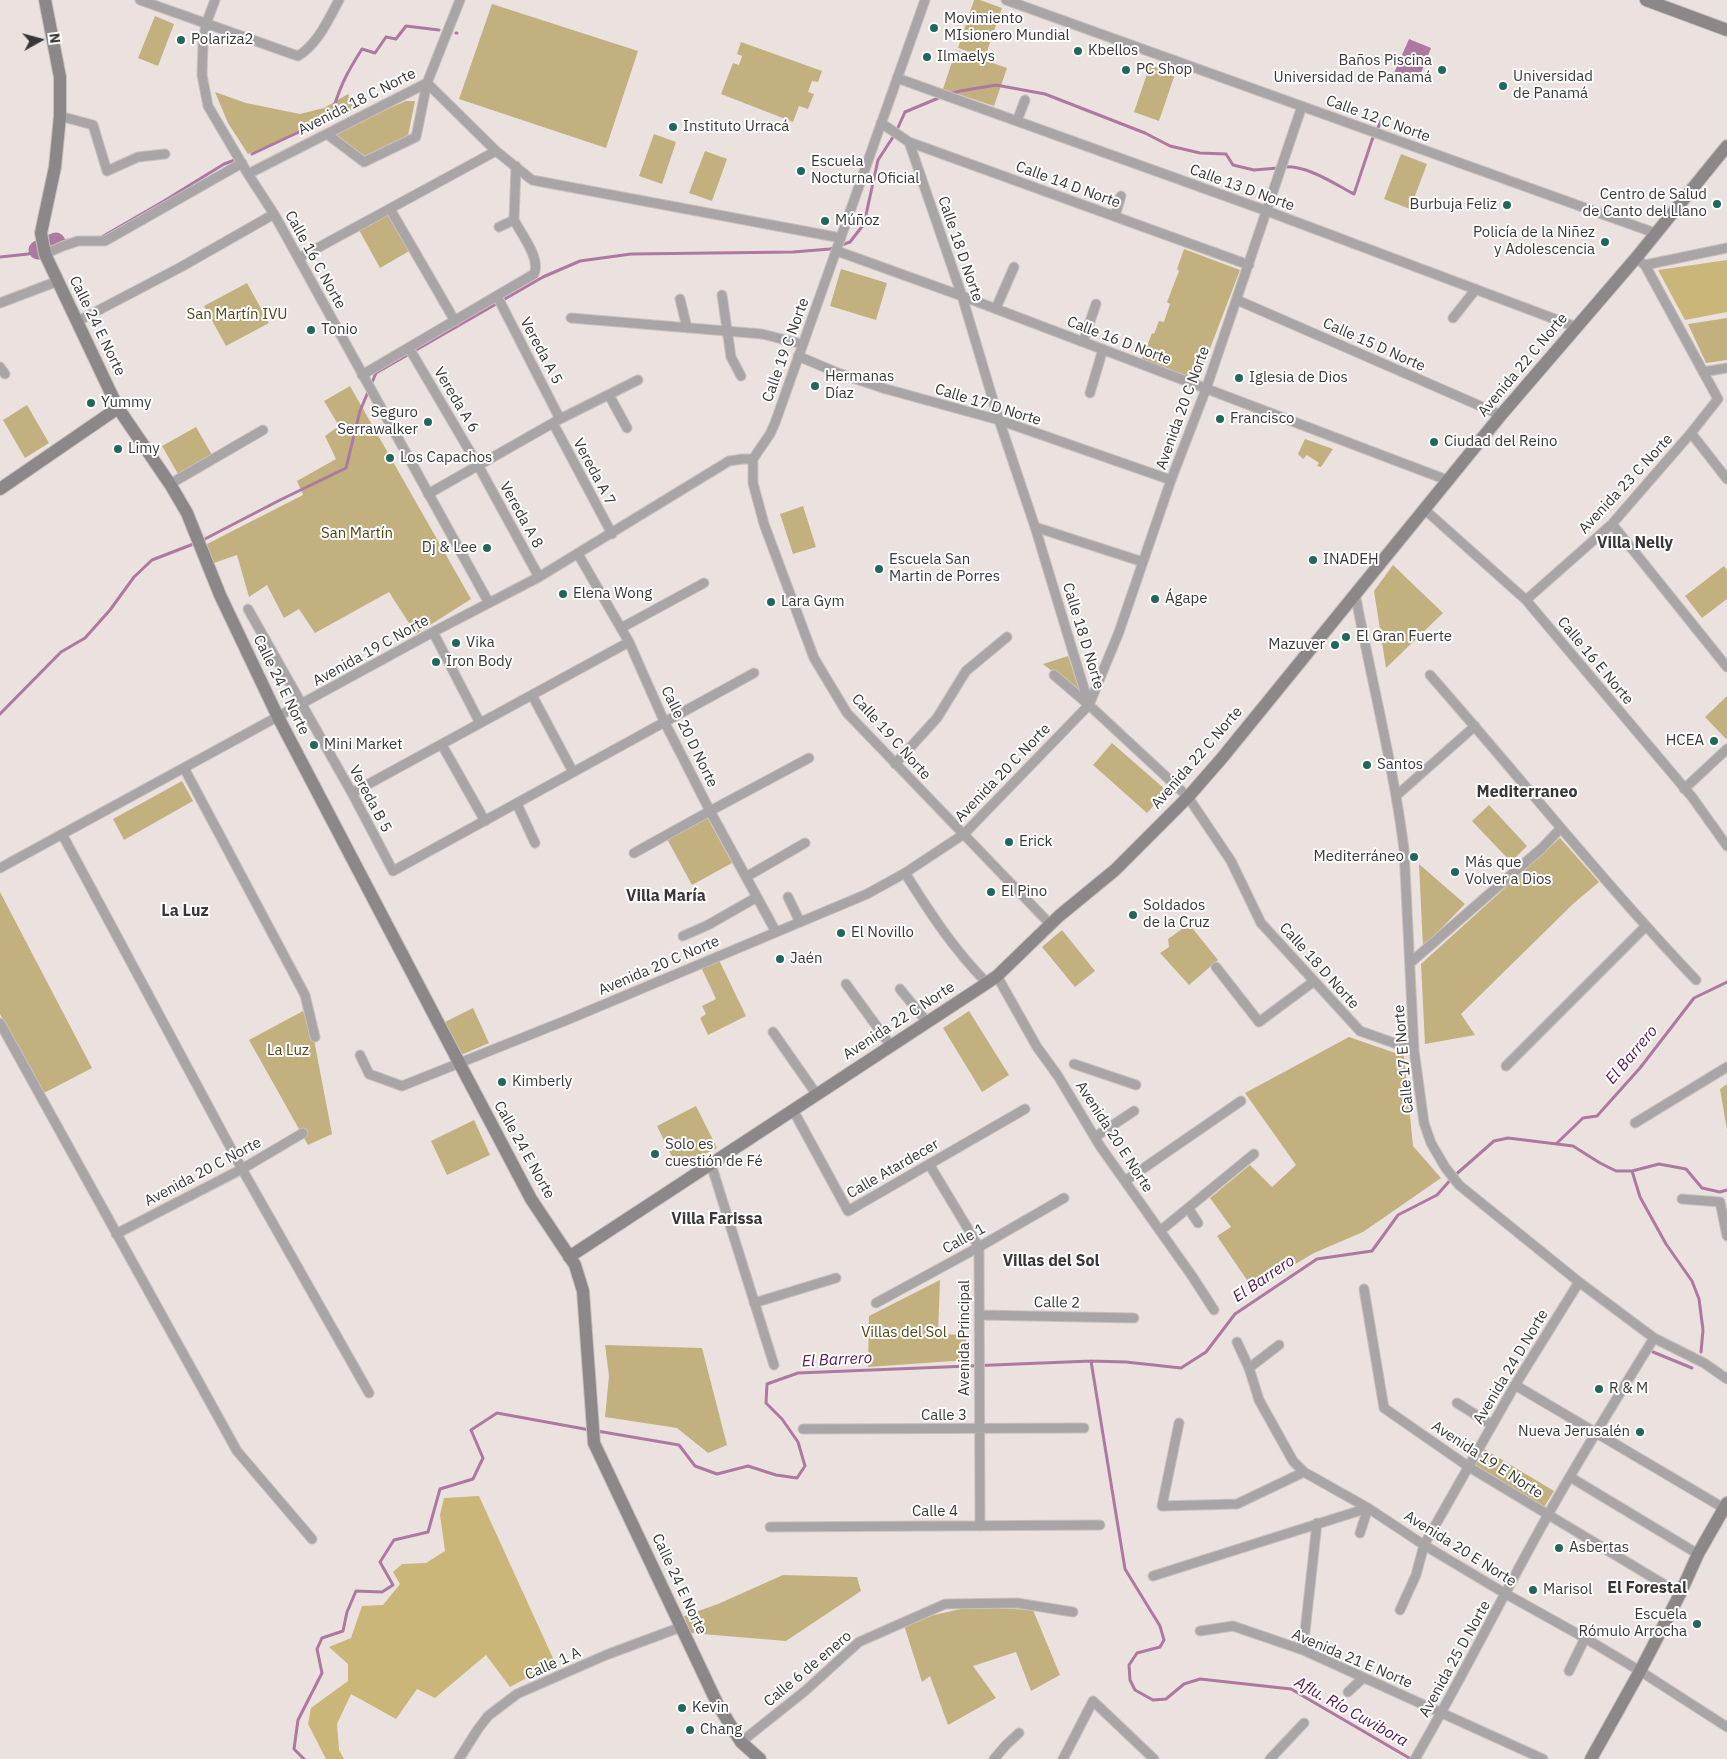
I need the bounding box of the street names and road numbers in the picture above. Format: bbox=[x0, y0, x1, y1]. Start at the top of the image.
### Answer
street label: Avenida 18 C Norte bbox=[295, 65, 419, 139]
street label: Calle 12 C Norte bbox=[1323, 92, 1433, 146]
street label: Calle 14 D Norte bbox=[1013, 158, 1123, 212]
street label: Calle 13 D Norte bbox=[1187, 161, 1297, 215]
street label: Calle 18 D Norte bbox=[934, 194, 986, 304]
street label: Calle 16 C Norte bbox=[281, 208, 349, 312]
street label: Calle 24 E Norte bbox=[65, 273, 129, 379]
street label: Calle 19 C Norte bbox=[759, 295, 813, 405]
street label: Avenida 22 C Norte bbox=[1474, 310, 1572, 420]
street label: Calle 16 D Norte bbox=[1064, 313, 1174, 369]
street label: Calle 15 D Norte bbox=[1320, 314, 1428, 376]
street label: Vereda A 5 bbox=[516, 315, 566, 387]
street label: Avenida 20 C Norte bbox=[1152, 344, 1214, 472]
street label: Vereda A 6 bbox=[429, 364, 483, 436]
street label: Calle 17 D Norte bbox=[933, 380, 1043, 430]
street label: Avenida 23 C Norte bbox=[1575, 430, 1677, 538]
street label: Vereda A 7 bbox=[569, 436, 619, 508]
street label: Vereda A 8 bbox=[495, 479, 547, 551]
street label: Calle 18 D Norte bbox=[1058, 581, 1108, 691]
street label: Avenida 19 C Norte bbox=[310, 612, 432, 690]
street label: Calle 16 E Norte bbox=[1553, 613, 1637, 709]
street label: Calle 24 E Norte bbox=[249, 632, 313, 738]
street label: Calle 20 D Norte bbox=[657, 683, 721, 791]
street label: Calle 19 C Norte bbox=[848, 690, 934, 784]
street label: Avenida 22 C Norte bbox=[1148, 703, 1246, 813]
street label: Avenida 20 C Norte bbox=[951, 720, 1055, 826]
street label: Vereda B 5 bbox=[345, 762, 395, 836]
street label: Calle 18 D Norte bbox=[1275, 919, 1363, 1013]
street label: Avenida 20 C Norte bbox=[596, 932, 722, 1000]
street label: Avenida 22 C Norte bbox=[840, 978, 958, 1064]
street label: Calle 17 E Norte bbox=[1390, 1004, 1418, 1114]
street label: Avenida 20 E Norte bbox=[1071, 1078, 1157, 1196]
street label: Calle 24 E Norte bbox=[490, 1098, 558, 1202]
street label: Avenida 20 C Norte bbox=[142, 1134, 264, 1210]
street label: Calle Atardecer bbox=[844, 1135, 942, 1203]
street label: Calle 1 bbox=[939, 1220, 989, 1258]
street label: Avenida Principal bbox=[956, 1280, 974, 1396]
street label: Calle 2 bbox=[1034, 1294, 1080, 1312]
street label: Avenida 24 D Norte bbox=[1470, 1306, 1552, 1428]
street label: Calle 3 bbox=[921, 1407, 967, 1425]
street label: Avenida 19 E Norte bbox=[1428, 1417, 1546, 1503]
street label: Calle 4 bbox=[912, 1503, 958, 1521]
street label: Avenida 20 E Norte bbox=[1400, 1507, 1520, 1591]
street label: Calle 24 E Norte bbox=[648, 1531, 710, 1637]
street label: Avenida 25 D Norte bbox=[1415, 1598, 1495, 1720]
street label: Avenida 21 E Norte bbox=[1289, 1625, 1415, 1693]
street label: Calle 6 de enero bbox=[760, 1627, 856, 1711]
street label: Calle 1 A bbox=[522, 1644, 584, 1684]

